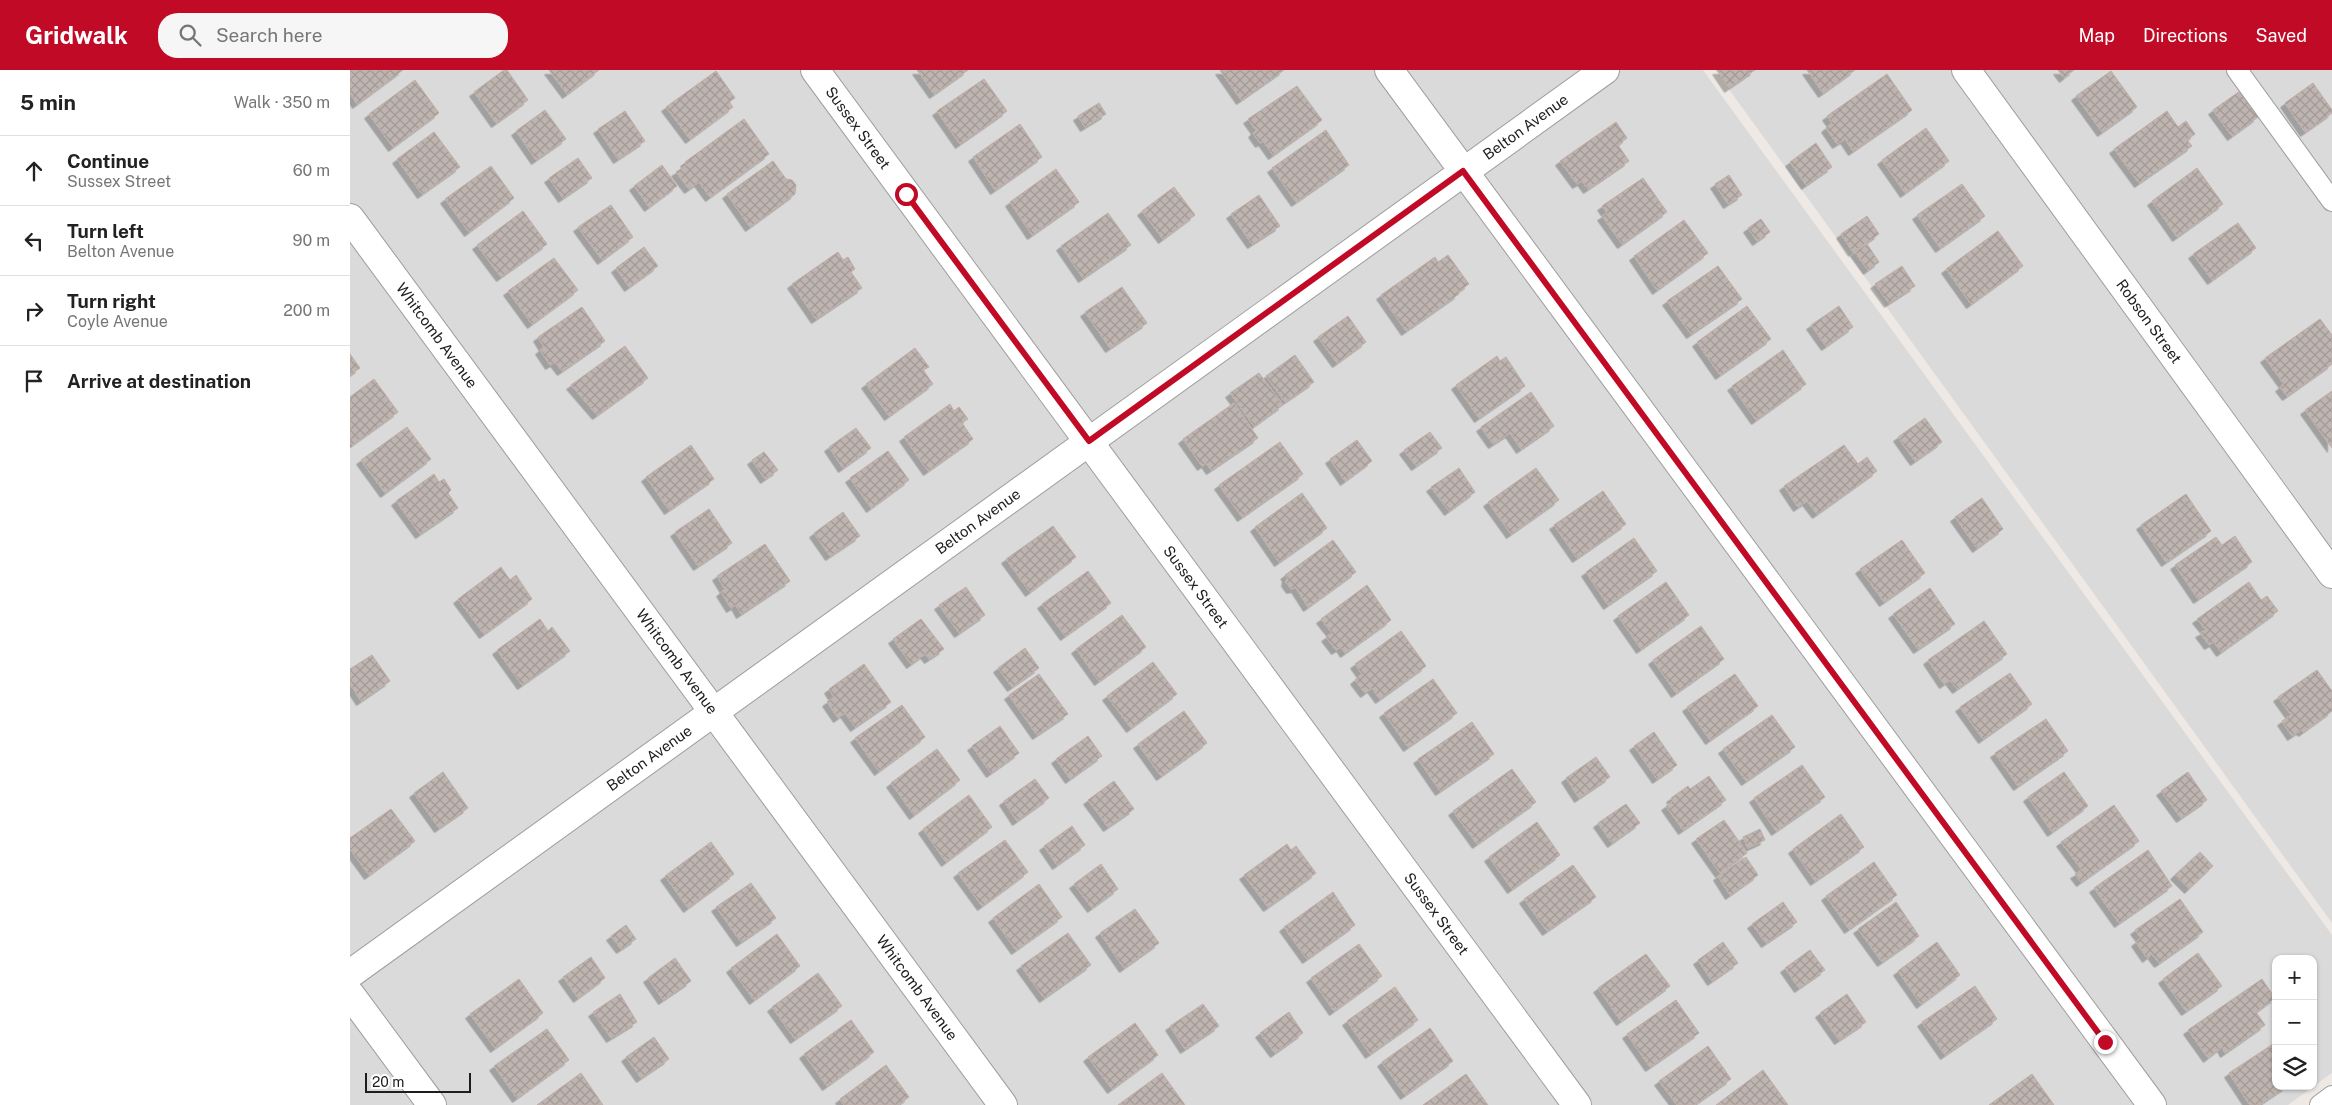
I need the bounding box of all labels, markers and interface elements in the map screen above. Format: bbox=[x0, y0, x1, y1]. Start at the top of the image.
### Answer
search box bbox=[158, 13, 508, 58]
text: Gridwalk bbox=[25, 21, 128, 49]
icon: search bbox=[176, 21, 204, 49]
text: Search here bbox=[216, 24, 323, 46]
text: Map bbox=[2078, 25, 2115, 46]
text: Directions bbox=[2143, 25, 2228, 46]
text: Saved bbox=[2256, 25, 2307, 46]
street label: Sussex Street bbox=[822, 83, 894, 172]
text: 5 min bbox=[20, 90, 76, 115]
street label: Belton Avenue bbox=[1480, 90, 1571, 163]
text: Walk · 350 m bbox=[234, 93, 330, 112]
text: Continue bbox=[67, 150, 149, 172]
icon: ahead bbox=[20, 157, 48, 185]
text: 60 m bbox=[293, 161, 330, 180]
text: Sussex Street bbox=[67, 172, 171, 191]
route start bbox=[895, 183, 918, 206]
text: Turn left bbox=[67, 220, 144, 242]
icon: left bbox=[20, 227, 48, 255]
text: 90 m bbox=[293, 231, 330, 250]
text: Belton Avenue bbox=[67, 242, 174, 261]
street label: Robson Street bbox=[2113, 276, 2185, 367]
street label: Whitcomb Avenue bbox=[393, 280, 481, 391]
text: Turn right bbox=[67, 290, 156, 312]
icon: right bbox=[20, 297, 48, 325]
text: 200 m bbox=[283, 301, 330, 320]
text: Coyle Avenue bbox=[67, 312, 168, 331]
icon: arrive bbox=[20, 367, 48, 395]
text: Arrive at destination bbox=[67, 370, 251, 392]
street label: Belton Avenue bbox=[932, 485, 1024, 558]
street label: Sussex Street bbox=[1160, 542, 1232, 631]
street label: Whitcomb Avenue bbox=[633, 606, 721, 717]
street label: Belton Avenue bbox=[603, 722, 695, 794]
street label: Sussex Street bbox=[1401, 869, 1473, 958]
street label: Whitcomb Avenue bbox=[873, 932, 961, 1043]
map controls bbox=[2272, 955, 2317, 1090]
button: + bbox=[2272, 955, 2317, 1000]
button: − bbox=[2272, 1000, 2317, 1045]
route end bbox=[2094, 1031, 2117, 1054]
button: layers bbox=[2272, 1045, 2317, 1090]
scale bar bbox=[365, 1070, 471, 1093]
text: 20 m bbox=[372, 1074, 404, 1090]

